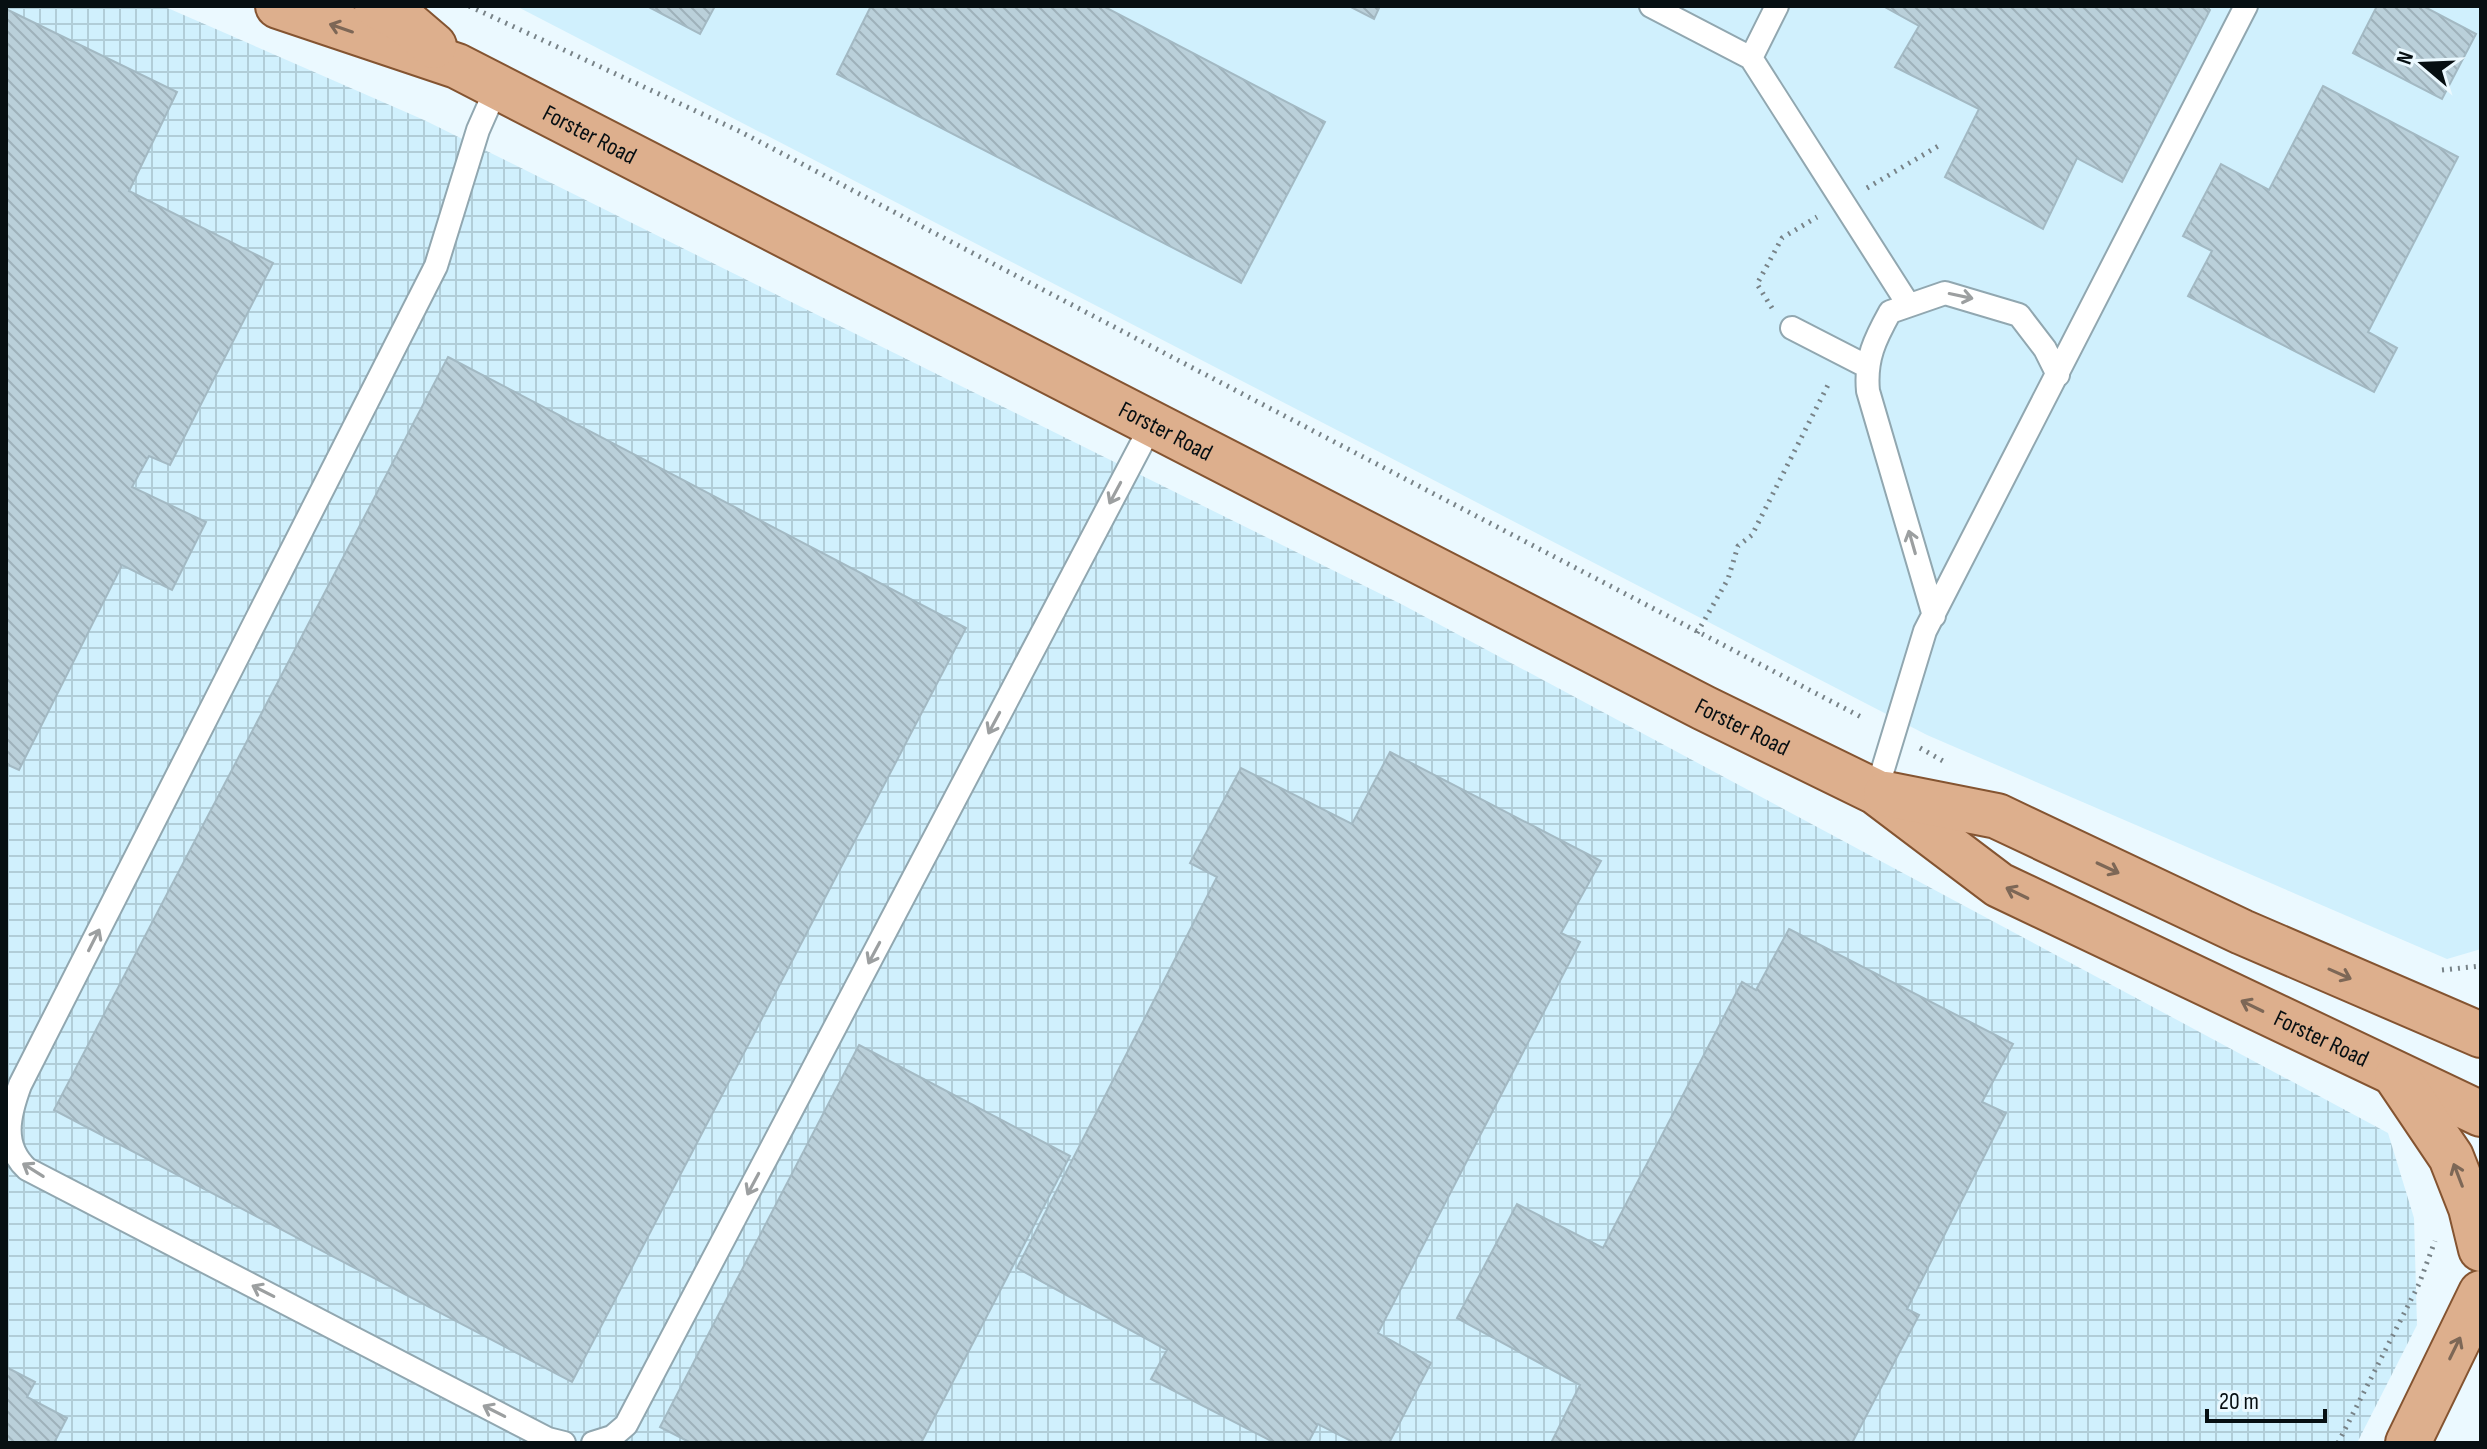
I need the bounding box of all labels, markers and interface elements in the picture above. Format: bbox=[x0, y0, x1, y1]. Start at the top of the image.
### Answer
one-way arrow bbox=[329, 20, 354, 35]
north arrow bbox=[2383, 24, 2463, 104]
text: N bbox=[2391, 48, 2420, 68]
street label: Forster Road bbox=[538, 99, 641, 171]
one-way arrow bbox=[1948, 289, 1973, 304]
street label: Forster Road bbox=[1114, 395, 1217, 467]
one-way arrow bbox=[1107, 481, 1123, 505]
one-way arrow bbox=[1904, 529, 1919, 555]
street label: Forster Road bbox=[1690, 692, 1794, 762]
one-way arrow bbox=[986, 711, 1002, 735]
one-way arrow bbox=[2095, 861, 2119, 876]
one-way arrow bbox=[2006, 885, 2030, 901]
one-way arrow bbox=[87, 928, 102, 952]
one-way arrow bbox=[865, 941, 881, 965]
one-way arrow bbox=[2327, 968, 2352, 983]
one-way arrow bbox=[2240, 998, 2264, 1013]
street label: Forster Road bbox=[2269, 1004, 2373, 1074]
one-way arrow bbox=[22, 1162, 45, 1178]
one-way arrow bbox=[2450, 1163, 2464, 1188]
one-way arrow bbox=[744, 1171, 760, 1195]
one-way arrow bbox=[252, 1282, 275, 1298]
one-way arrow bbox=[2447, 1336, 2463, 1360]
scale bar bbox=[2207, 1373, 2325, 1423]
text: 20 m bbox=[2219, 1387, 2259, 1416]
one-way arrow bbox=[482, 1402, 506, 1418]

